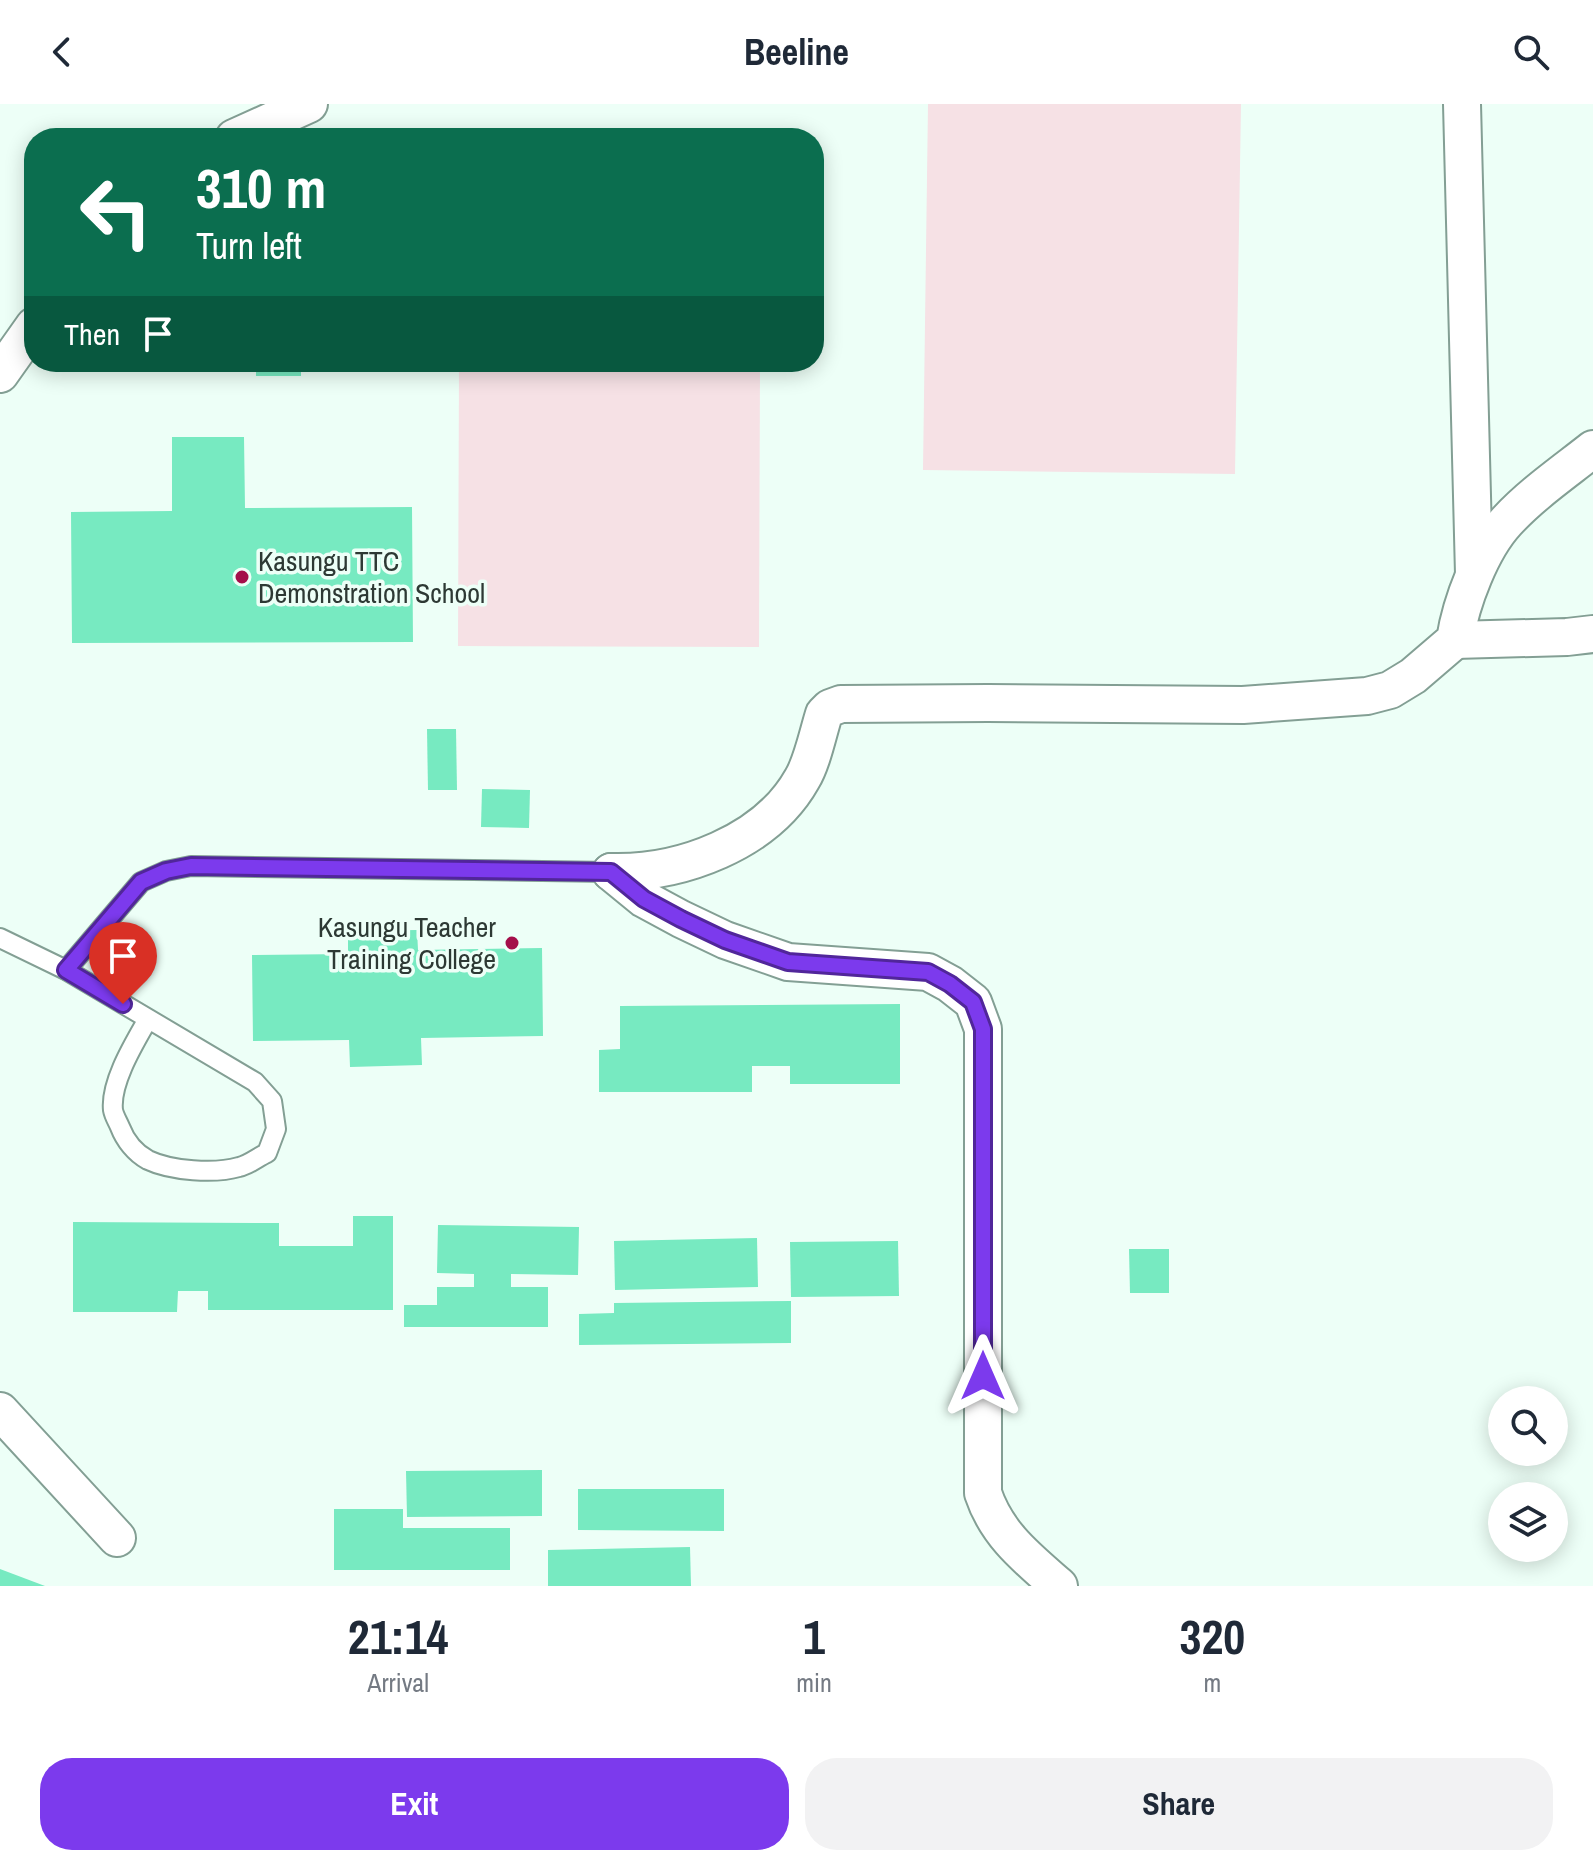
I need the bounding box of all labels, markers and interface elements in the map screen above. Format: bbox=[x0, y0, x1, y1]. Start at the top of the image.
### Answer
text: Beeline bbox=[744, 28, 849, 76]
icon: back bbox=[40, 30, 84, 74]
icon: search bbox=[1509, 30, 1553, 74]
text: 310 m bbox=[196, 150, 326, 225]
icon: left bbox=[64, 160, 168, 264]
text: Turn left bbox=[196, 222, 302, 270]
icon: arrive bbox=[136, 312, 180, 356]
text: Then bbox=[64, 314, 120, 354]
place label: Kasungu TTC Demonstration School bbox=[258, 542, 485, 612]
marker: Kasungu TTC Demonstration School bbox=[233, 568, 251, 586]
place label: Kasungu Teacher Training College bbox=[318, 908, 496, 978]
pin bbox=[89, 922, 157, 1004]
icon: arrive bbox=[101, 934, 145, 978]
marker: Kasungu Teacher Training College bbox=[503, 934, 521, 952]
position arrow bbox=[941, 1334, 1025, 1418]
map controls bbox=[1488, 1386, 1568, 1562]
button: search bbox=[1488, 1386, 1568, 1466]
button: layers bbox=[1488, 1482, 1568, 1562]
text: 21:14 bbox=[348, 1604, 448, 1669]
text: 1 bbox=[803, 1604, 825, 1669]
text: 320 bbox=[1180, 1604, 1245, 1669]
text: Arrival bbox=[367, 1665, 429, 1700]
text: min bbox=[796, 1665, 832, 1700]
text: m bbox=[1204, 1665, 1221, 1700]
button: Exit bbox=[40, 1758, 789, 1850]
button: Share bbox=[805, 1758, 1553, 1850]

